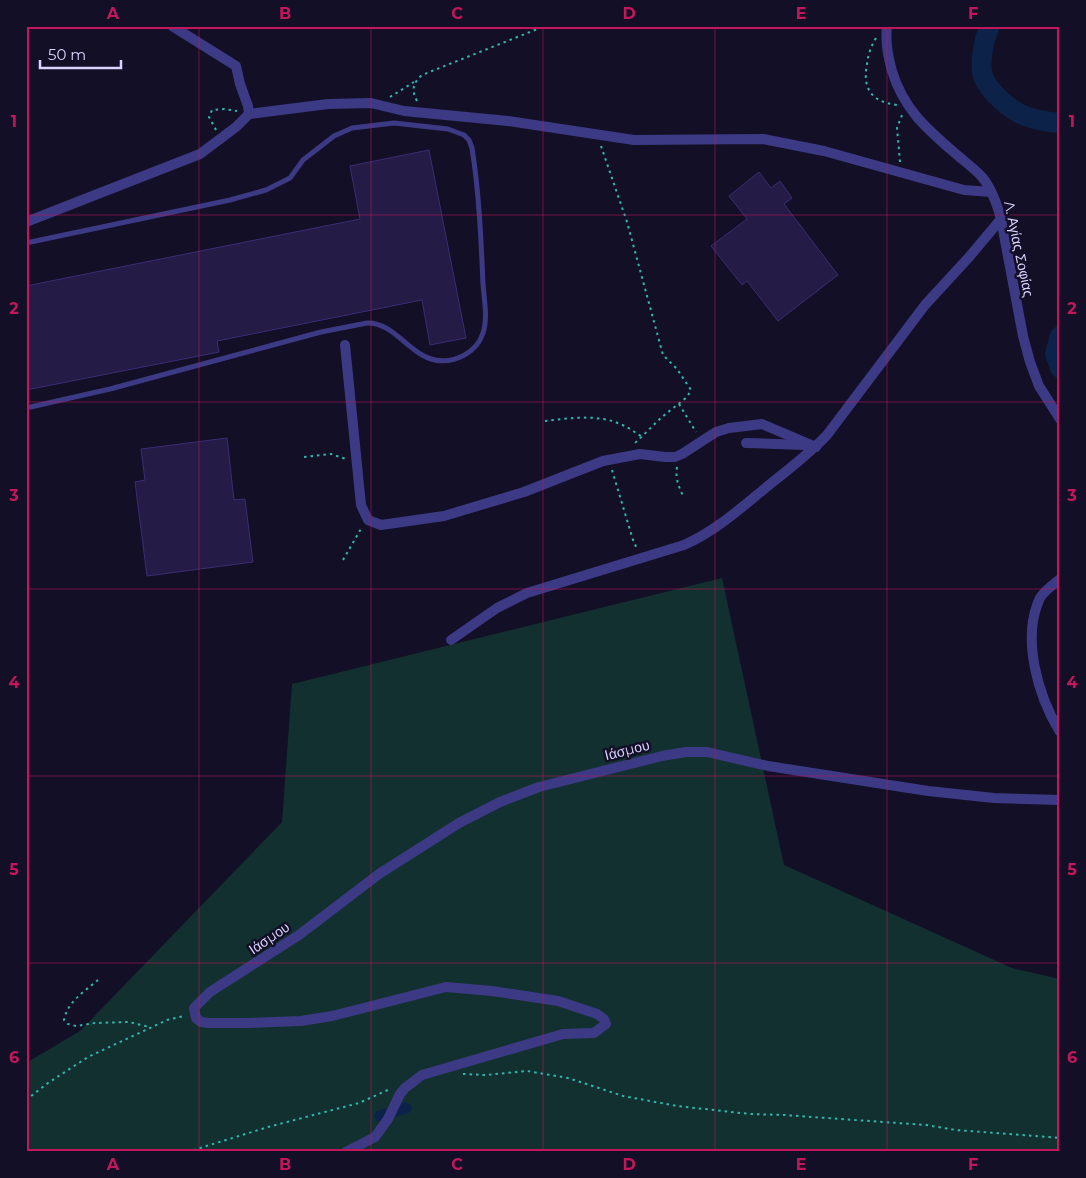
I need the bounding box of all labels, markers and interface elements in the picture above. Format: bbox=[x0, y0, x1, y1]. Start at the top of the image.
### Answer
text: A bbox=[106, 4, 120, 23]
text: B bbox=[279, 4, 291, 23]
text: C bbox=[451, 4, 463, 23]
text: D bbox=[622, 4, 636, 23]
text: E bbox=[796, 4, 806, 23]
text: F bbox=[968, 4, 978, 23]
scale bar bbox=[40, 38, 121, 70]
text: 50 m bbox=[48, 45, 86, 64]
text: 1 bbox=[11, 112, 17, 131]
text: 1 bbox=[1069, 112, 1075, 131]
street label: Λ. Αγίας Σοφίας bbox=[1000, 199, 1038, 299]
text: 2 bbox=[9, 299, 19, 318]
text: 2 bbox=[1067, 299, 1077, 318]
text: 3 bbox=[8, 486, 19, 505]
text: 3 bbox=[1066, 486, 1077, 505]
text: 4 bbox=[8, 673, 20, 692]
text: 4 bbox=[1066, 673, 1078, 692]
street label: Ιάσμου bbox=[603, 736, 651, 764]
text: 5 bbox=[9, 860, 19, 879]
text: 5 bbox=[1067, 860, 1077, 879]
street label: Ιάσμου bbox=[245, 918, 293, 958]
text: 6 bbox=[9, 1048, 19, 1067]
text: 6 bbox=[1067, 1048, 1077, 1067]
text: A bbox=[106, 1155, 120, 1174]
text: B bbox=[279, 1155, 291, 1174]
text: C bbox=[451, 1155, 463, 1174]
text: D bbox=[622, 1155, 636, 1174]
text: E bbox=[796, 1155, 806, 1174]
text: F bbox=[968, 1155, 978, 1174]

